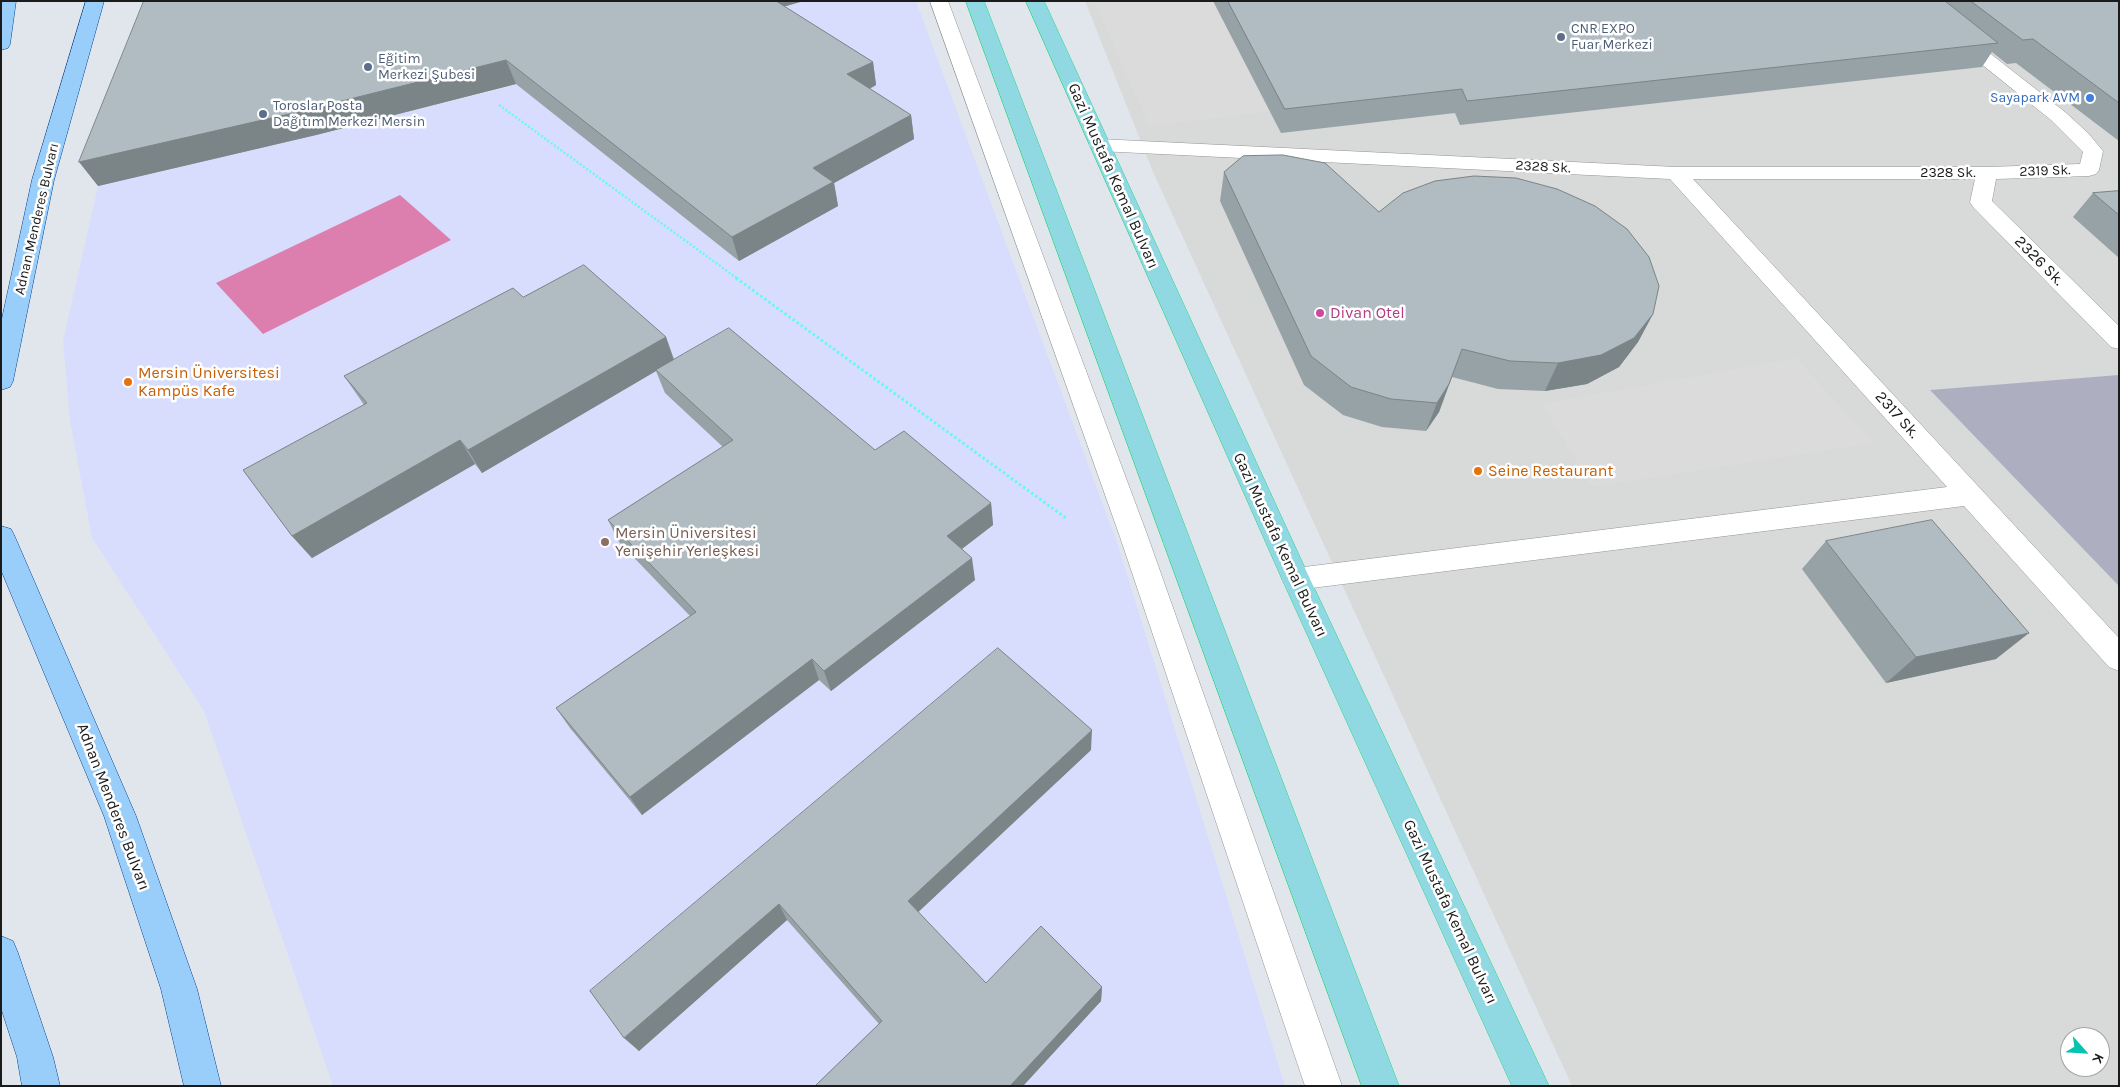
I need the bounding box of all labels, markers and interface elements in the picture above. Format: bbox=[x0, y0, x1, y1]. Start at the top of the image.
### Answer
place label: CNR EXPO Fuar Merkezi bbox=[1571, 21, 1653, 54]
marker: CNR EXPO Fuar Merkezi bbox=[1555, 31, 1567, 43]
place label: Eğitim Merkezi Şubesi bbox=[378, 51, 475, 84]
marker: Eğitim Merkezi Şubesi bbox=[362, 61, 374, 73]
street label: Gazi Mustafa Kemal Bulvarı bbox=[1063, 80, 1163, 272]
place label: Sayapark AVM bbox=[1990, 90, 2080, 106]
marker: Sayapark AVM bbox=[2084, 92, 2096, 104]
place label: Toroslar Posta Dağıtım Merkezi Mersin bbox=[273, 98, 425, 130]
marker: Toroslar Posta Dağıtım Merkezi Mersin bbox=[257, 108, 269, 120]
street label: Adnan Menderes Bulvarı bbox=[11, 141, 63, 297]
street label: 2328 Sk. bbox=[1515, 157, 1571, 177]
street label: 2319 Sk. bbox=[2019, 162, 2071, 180]
street label: 2328 Sk. bbox=[1920, 165, 1976, 181]
street label: 2326 Sk. bbox=[2010, 232, 2068, 290]
place label: Divan Otel bbox=[1330, 303, 1405, 323]
marker: Divan Otel bbox=[1314, 307, 1326, 319]
place label: Mersin Üniversitesi Kampüs Kafe bbox=[138, 363, 280, 401]
marker: Mersin Üniversitesi Kampüs Kafe bbox=[122, 376, 134, 388]
street label: 2317 Sk. bbox=[1871, 387, 1923, 443]
street label: Gazi Mustafa Kemal Bulvarı bbox=[1229, 450, 1331, 640]
place label: Seine Restaurant bbox=[1488, 461, 1614, 481]
marker: Seine Restaurant bbox=[1472, 465, 1484, 477]
place label: Mersin Üniversitesi Yenişehir Yerleşkesi bbox=[615, 523, 759, 561]
marker: Mersin Üniversitesi Yenişehir Yerleşkesi bbox=[599, 536, 611, 548]
street label: Adnan Menderes Bulvarı bbox=[72, 721, 154, 893]
street label: Gazi Mustafa Kemal Bulvarı bbox=[1399, 817, 1501, 1007]
north arrow bbox=[2060, 1027, 2110, 1077]
text: K bbox=[2088, 1051, 2108, 1066]

